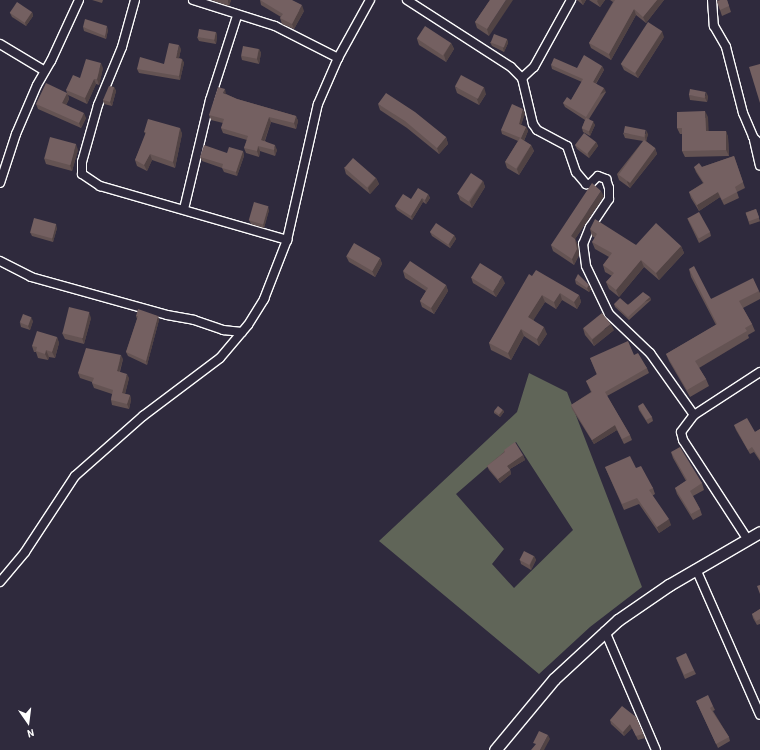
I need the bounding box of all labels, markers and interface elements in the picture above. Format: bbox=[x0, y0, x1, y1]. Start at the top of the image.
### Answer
north arrow bbox=[8, 702, 48, 742]
text: N bbox=[26, 726, 35, 741]

